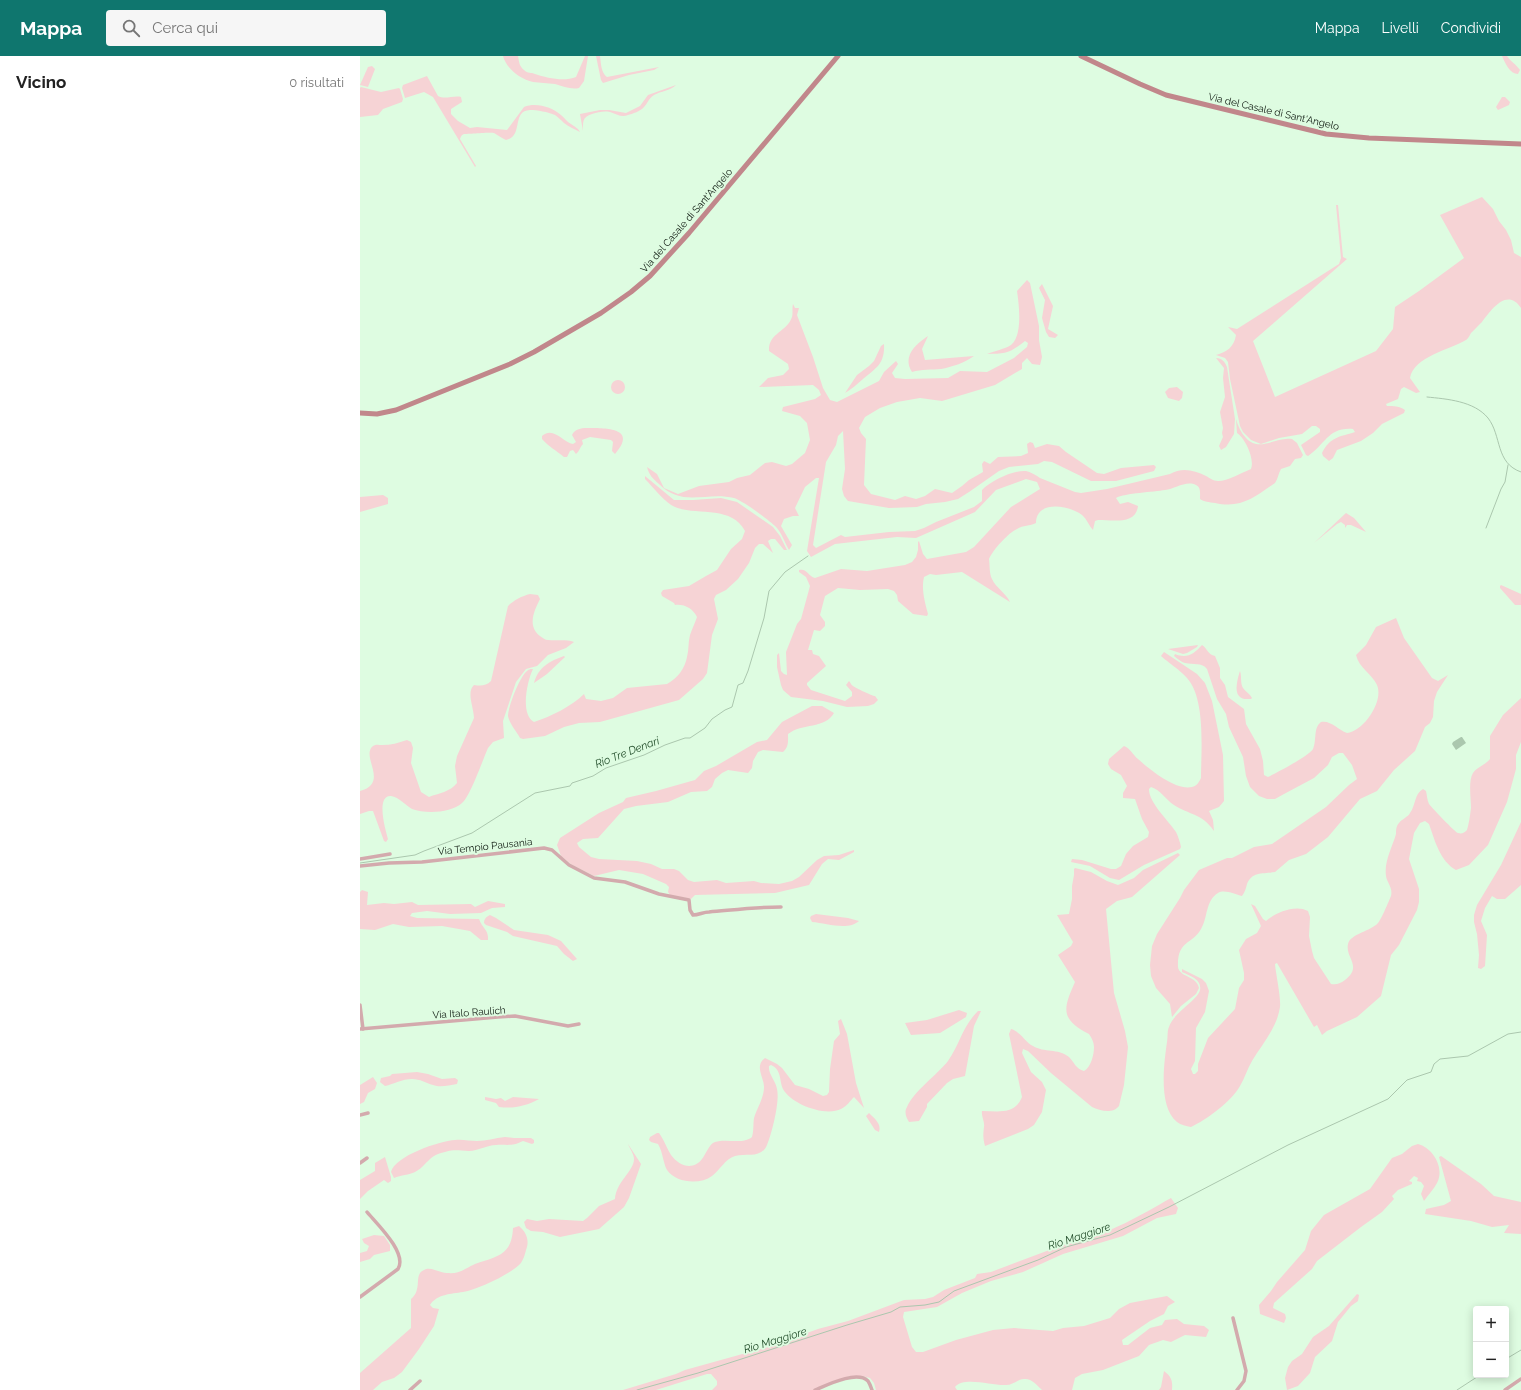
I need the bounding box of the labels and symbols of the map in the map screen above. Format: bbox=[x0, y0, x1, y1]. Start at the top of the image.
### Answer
street label: Via del Casale di Sant'Angelo bbox=[1207, 91, 1340, 132]
street label: Via del Casale di Sant'Angelo bbox=[638, 166, 735, 275]
water label: Rio Tre Denari bbox=[593, 734, 662, 771]
street label: Via Tempio Pausania bbox=[437, 836, 533, 857]
street label: Via Italo Raulich bbox=[432, 1004, 506, 1021]
water label: Rio Maggiore bbox=[1046, 1220, 1112, 1253]
water label: Rio Maggiore bbox=[742, 1325, 808, 1356]

